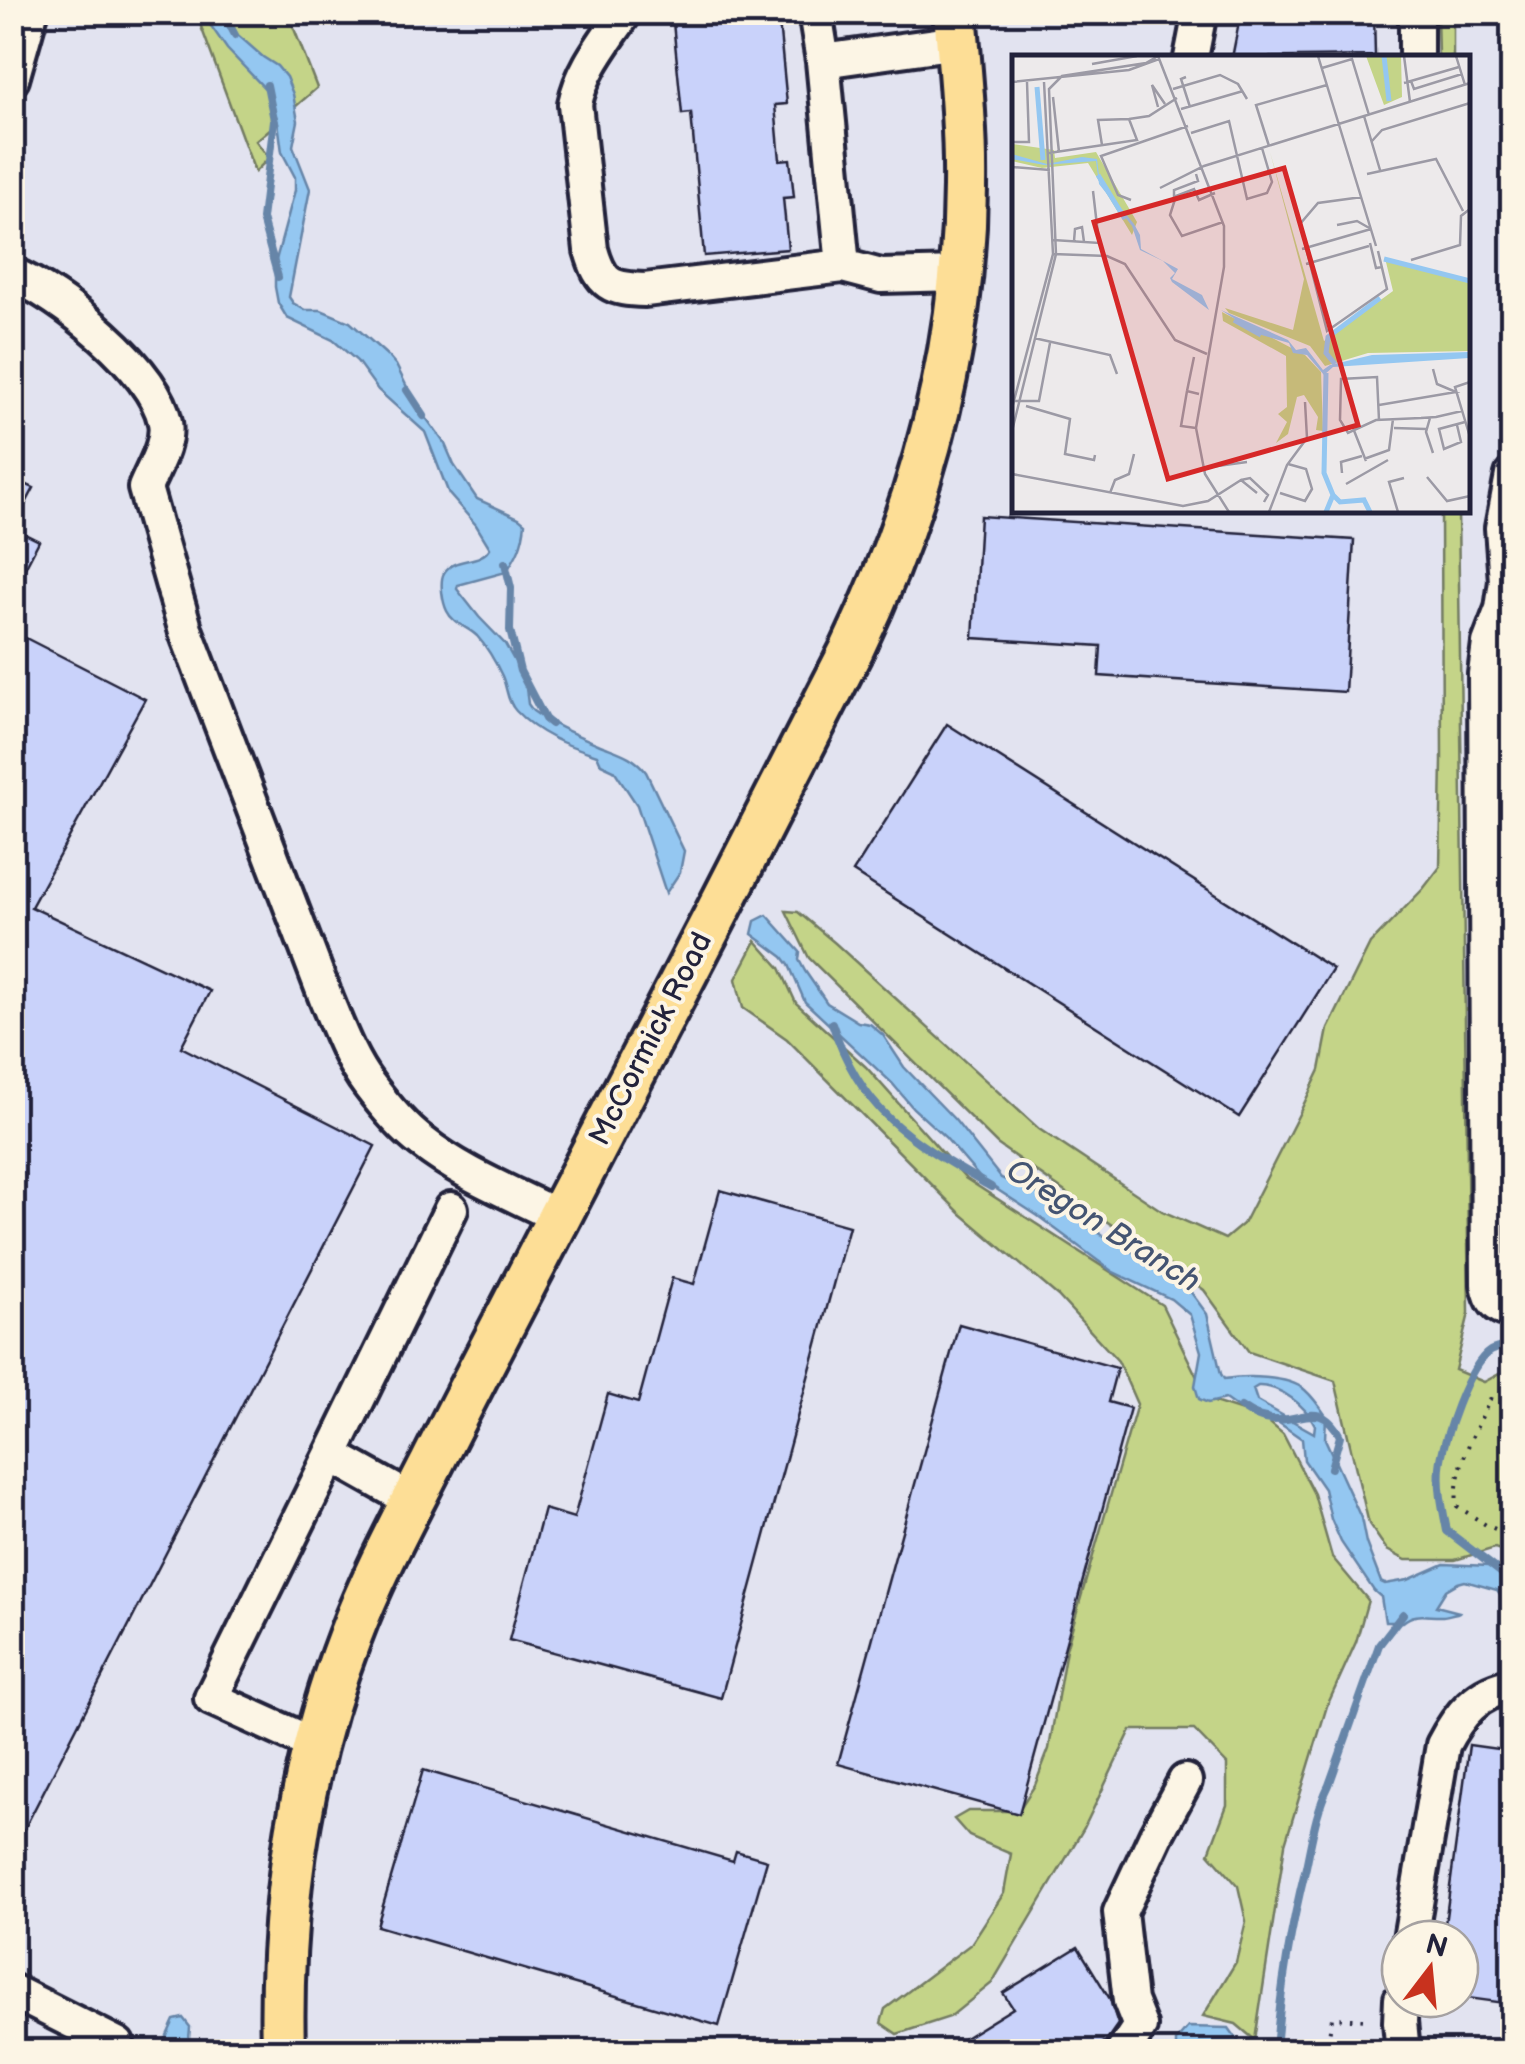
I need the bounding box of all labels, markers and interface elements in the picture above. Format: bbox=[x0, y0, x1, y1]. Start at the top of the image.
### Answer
inset map bbox=[1012, 55, 1470, 512]
street label: McCormick Road bbox=[582, 926, 720, 1152]
water label: Oregon Branch bbox=[999, 1151, 1207, 1301]
north arrow bbox=[1380, 1919, 1480, 2019]
text: N bbox=[1422, 1928, 1451, 1965]

